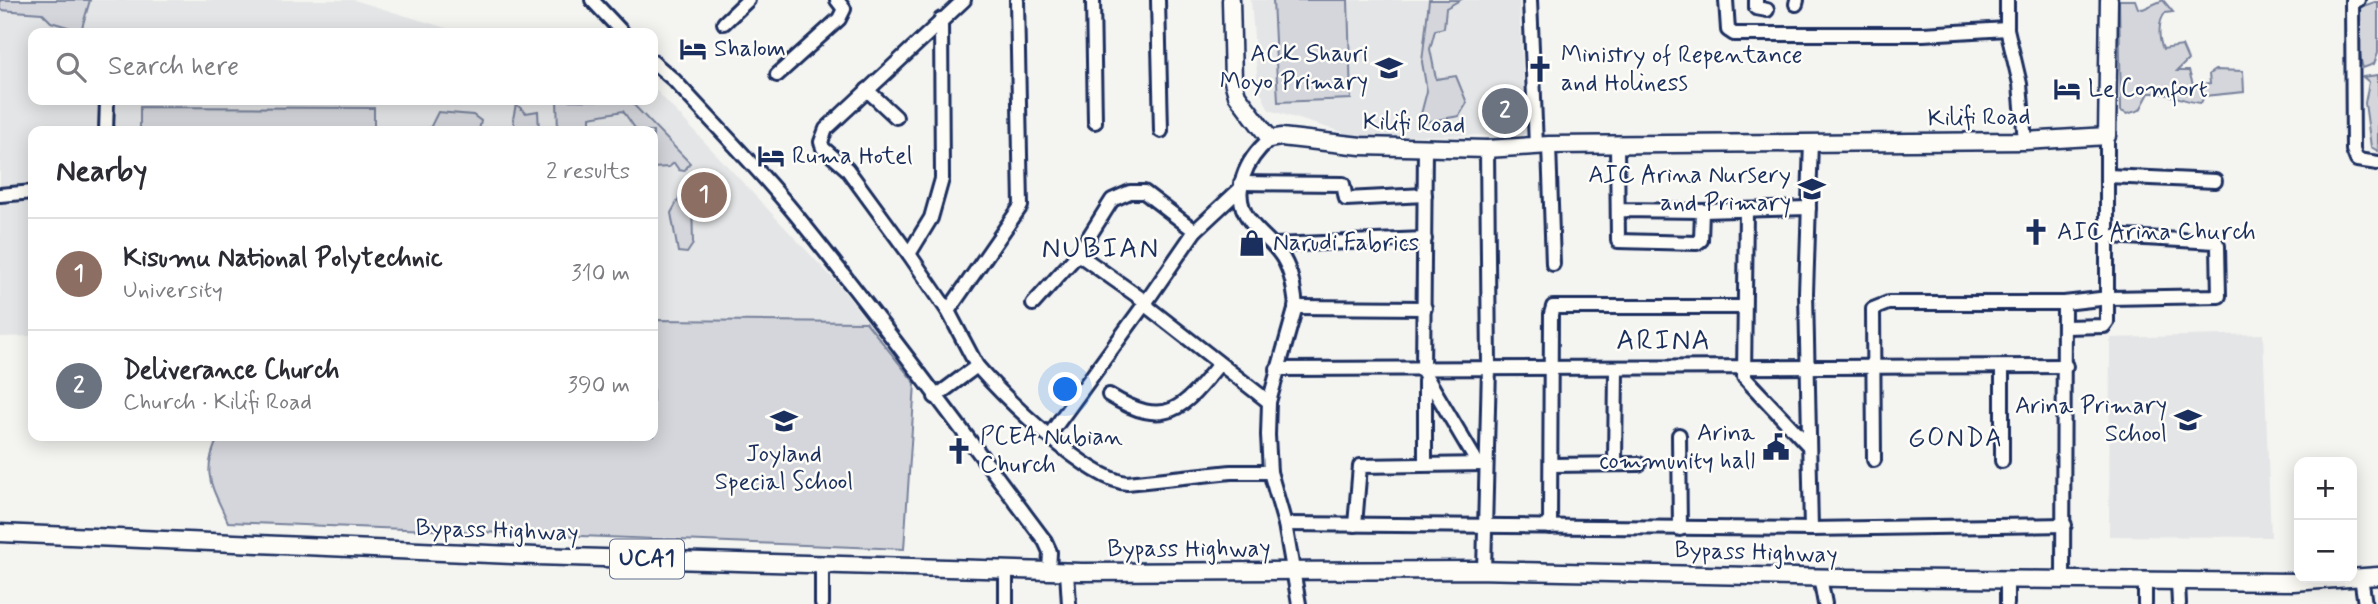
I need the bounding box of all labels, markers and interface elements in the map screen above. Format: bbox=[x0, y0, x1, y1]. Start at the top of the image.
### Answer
search box bbox=[28, 28, 658, 105]
hotel icon: Shalom bbox=[678, 34, 708, 64]
place label: Shalom bbox=[714, 34, 786, 65]
place label: ACK Shauri Moyo Primary bbox=[1220, 39, 1368, 98]
place label: Ministry of Repentance and Holiness bbox=[1561, 40, 1803, 99]
icon: search bbox=[52, 48, 90, 86]
text: Search here bbox=[108, 50, 239, 84]
school or university icon: ACK Shauri Moyo Primary bbox=[1374, 53, 1404, 83]
church icon: Ministry of Repentance and Holiness bbox=[1525, 54, 1555, 84]
hotel icon: Le Comfort bbox=[2052, 74, 2082, 104]
place label: Le Comfort bbox=[2088, 74, 2208, 107]
pin: 2 bbox=[1482, 85, 1528, 137]
street label: Kilifi Road bbox=[1927, 102, 2031, 134]
street label: Kilifi Road bbox=[1362, 107, 1466, 141]
hotel icon: Ruma Hotel bbox=[756, 141, 786, 171]
place label: Ruma Hotel bbox=[792, 141, 913, 172]
text: Nearby bbox=[56, 152, 147, 191]
text: 2 results bbox=[546, 157, 630, 187]
place label: AIC Arina Nursery and Primary bbox=[1588, 160, 1791, 219]
pin: 1 bbox=[681, 169, 727, 221]
school or university icon: AIC Arina Nursery and Primary bbox=[1797, 174, 1827, 204]
church icon: AIC Arina Church bbox=[2021, 217, 2051, 247]
place label: AIC Arina Church bbox=[2057, 217, 2256, 248]
shop icon: Narudi Fabrics bbox=[1237, 228, 1267, 258]
place label: Narudi Fabrics bbox=[1273, 228, 1419, 259]
district label: NUBIAN bbox=[1042, 231, 1160, 268]
text: Kisumu National Polytechnic bbox=[123, 242, 443, 276]
text: 1 bbox=[74, 259, 84, 289]
text: 310 m bbox=[571, 259, 630, 289]
text: University bbox=[123, 276, 223, 306]
district label: ARINA bbox=[1616, 323, 1712, 360]
text: Deliverance Church bbox=[123, 354, 340, 388]
text: 2 bbox=[73, 371, 85, 401]
text: 390 m bbox=[568, 371, 630, 401]
your location bbox=[1048, 372, 1082, 406]
text: Church · Kilifi Road bbox=[123, 388, 312, 418]
place label: Arina Primary School bbox=[2015, 391, 2167, 450]
school or university icon: Arina Primary School bbox=[2173, 405, 2203, 435]
school or university icon: Joyland Special School bbox=[769, 406, 799, 436]
place label: Arina community hall bbox=[1599, 418, 1756, 477]
place label: PCEA Nubian Church bbox=[980, 422, 1123, 481]
district label: GONDA bbox=[1908, 422, 2004, 456]
public building icon: Arina community hall bbox=[1761, 432, 1791, 462]
church icon: PCEA Nubian Church bbox=[944, 436, 974, 466]
place label: Joyland Special School bbox=[715, 439, 853, 498]
map controls bbox=[2294, 457, 2357, 583]
button: + bbox=[2294, 457, 2357, 520]
street label: Bypass Highway bbox=[415, 513, 579, 549]
button: − bbox=[2294, 520, 2357, 583]
street label: Bypass Highway bbox=[1107, 534, 1271, 565]
street label: Bypass Highway bbox=[1674, 535, 1838, 571]
road number: UCA1 bbox=[610, 540, 684, 579]

